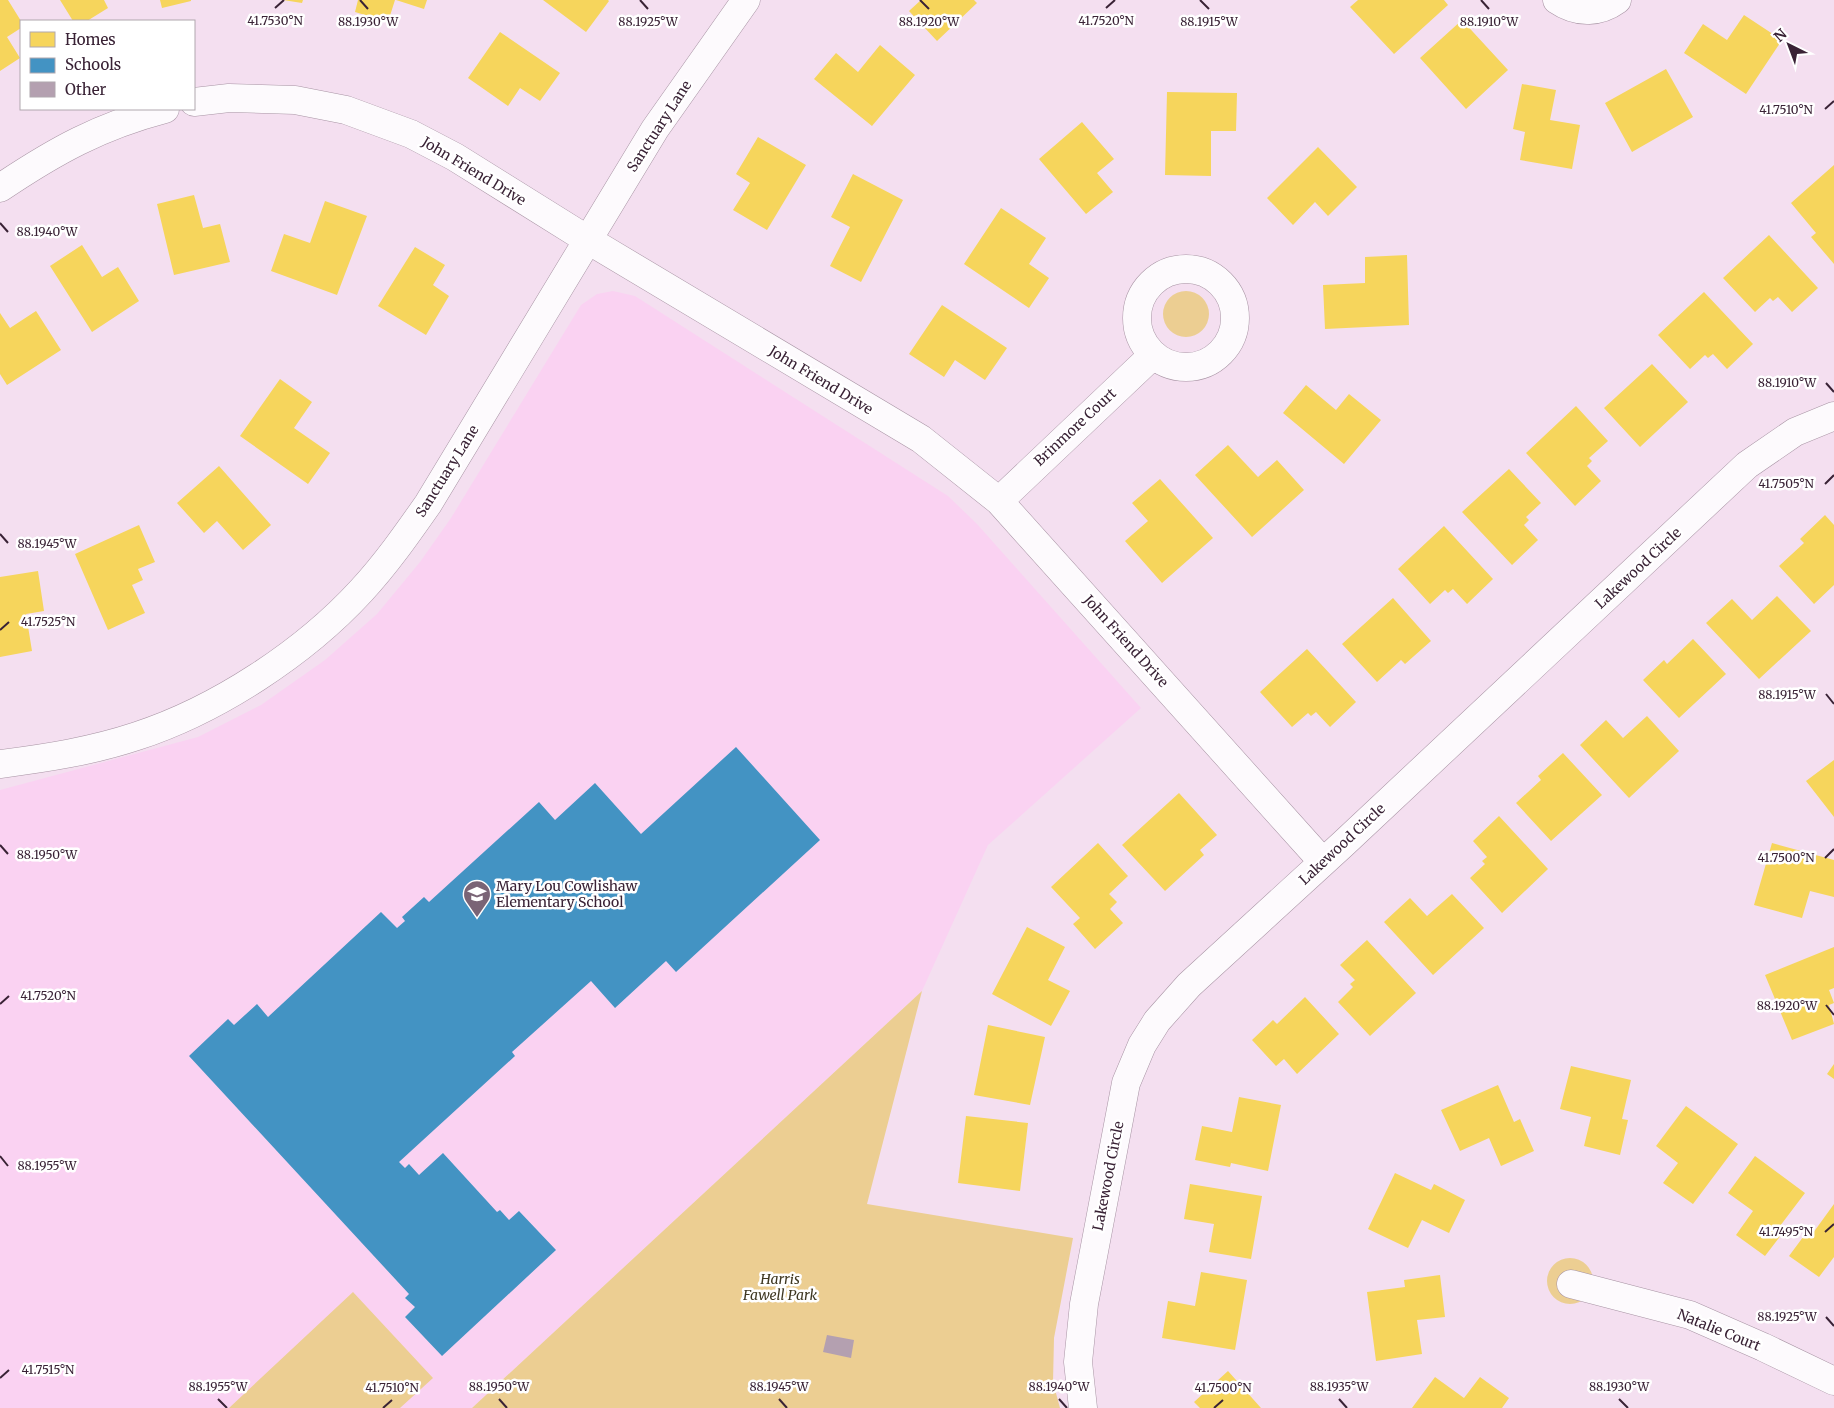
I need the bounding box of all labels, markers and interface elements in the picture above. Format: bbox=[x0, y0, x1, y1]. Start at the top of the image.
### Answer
text: 41.7530°N bbox=[247, 13, 303, 28]
text: 41.7520°N bbox=[1078, 13, 1135, 28]
text: 88.1930°W bbox=[338, 14, 399, 29]
text: 88.1925°W bbox=[618, 14, 679, 29]
text: 88.1920°W bbox=[899, 14, 960, 29]
text: 88.1915°W bbox=[1180, 14, 1239, 29]
text: 88.1910°W bbox=[1460, 14, 1519, 29]
legend bbox=[20, 20, 195, 110]
north arrow bbox=[1764, 20, 1814, 70]
text: N bbox=[1770, 25, 1790, 46]
text: Homes bbox=[65, 30, 116, 49]
text: Schools bbox=[65, 55, 121, 74]
street label: Sanctuary Lane bbox=[623, 77, 695, 175]
text: Other bbox=[65, 80, 107, 99]
text: 41.7510°N bbox=[1759, 102, 1814, 117]
street label: John Friend Drive bbox=[418, 132, 529, 209]
text: 88.1940°W bbox=[17, 224, 79, 239]
street label: John Friend Drive bbox=[765, 341, 876, 418]
text: 88.1910°W bbox=[1758, 375, 1817, 390]
street label: Brinmore Court bbox=[1030, 384, 1120, 470]
street label: Sanctuary Lane bbox=[411, 422, 483, 520]
text: 41.7505°N bbox=[1758, 476, 1815, 491]
street label: Lakewood Circle bbox=[1591, 523, 1685, 613]
text: 88.1945°W bbox=[17, 536, 78, 551]
street label: John Friend Drive bbox=[1079, 590, 1172, 691]
text: 41.7525°N bbox=[21, 614, 76, 629]
text: 88.1915°W bbox=[1758, 687, 1817, 702]
street label: Lakewood Circle bbox=[1295, 799, 1389, 889]
text: 88.1950°W bbox=[17, 847, 78, 862]
text: 41.7500°N bbox=[1758, 850, 1815, 865]
place label: Mary Lou Cowlishaw Elementary School bbox=[496, 877, 637, 911]
school or university icon: Mary Lou Cowlishaw Elementary School bbox=[462, 879, 492, 918]
text: 41.7520°N bbox=[20, 988, 77, 1003]
text: 88.1920°W bbox=[1757, 998, 1818, 1013]
street label: Lakewood Circle bbox=[1089, 1120, 1127, 1232]
text: 88.1955°W bbox=[17, 1158, 78, 1173]
text: 41.7495°N bbox=[1759, 1224, 1814, 1239]
park label: Harris Fawell Park bbox=[742, 1270, 817, 1304]
street label: Natalie Court bbox=[1675, 1305, 1764, 1355]
text: 88.1925°W bbox=[1757, 1309, 1818, 1324]
text: 41.7515°N bbox=[22, 1362, 75, 1377]
text: 88.1955°W bbox=[188, 1379, 249, 1394]
text: 88.1950°W bbox=[469, 1379, 530, 1394]
text: 88.1945°W bbox=[749, 1379, 810, 1394]
text: 88.1940°W bbox=[1029, 1379, 1091, 1394]
text: 88.1935°W bbox=[1310, 1379, 1369, 1394]
text: 88.1930°W bbox=[1589, 1379, 1650, 1394]
text: 41.7510°N bbox=[365, 1380, 420, 1395]
text: 41.7500°N bbox=[1195, 1380, 1252, 1395]

